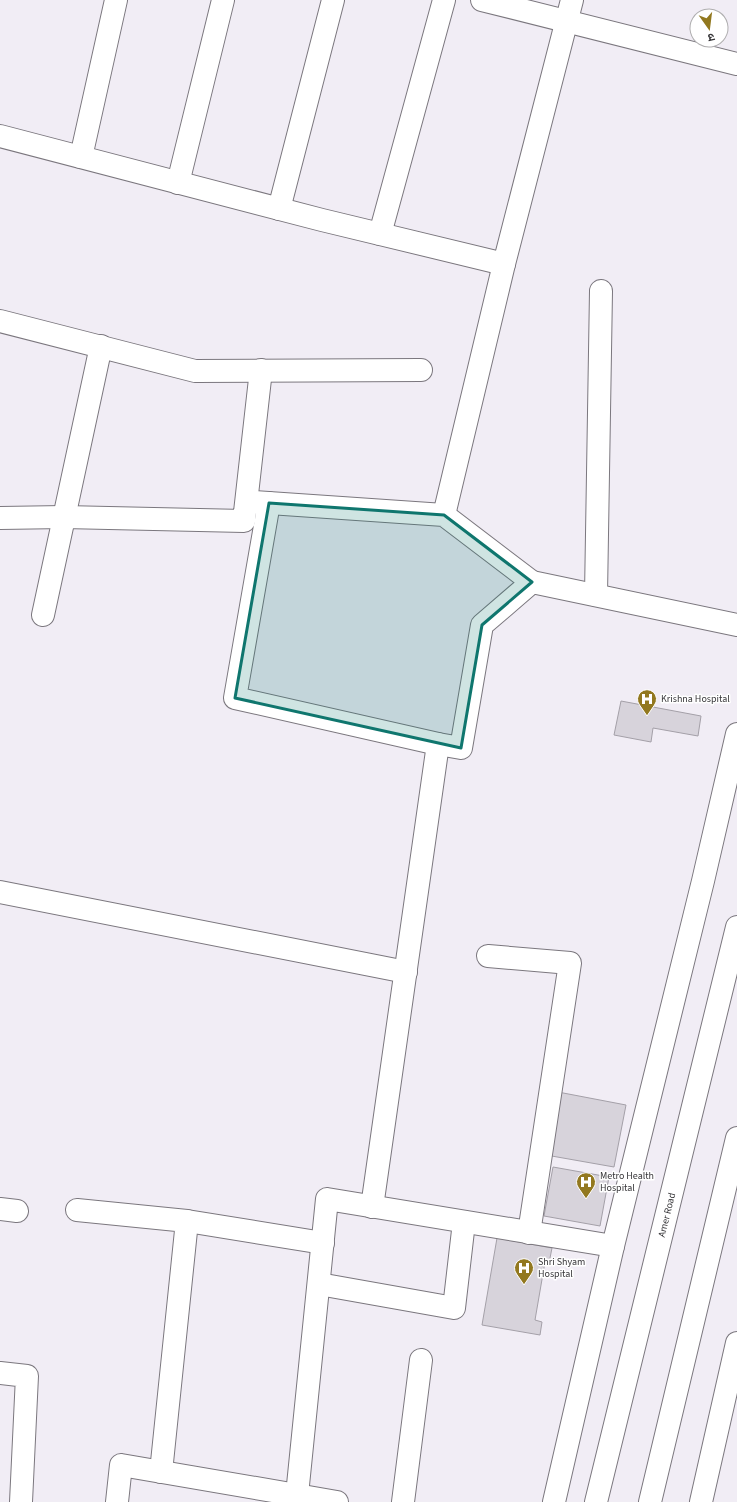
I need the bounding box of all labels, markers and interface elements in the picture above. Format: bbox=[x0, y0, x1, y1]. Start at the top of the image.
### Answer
north arrow bbox=[689, 8, 729, 48]
text: उ bbox=[706, 29, 716, 45]
hospital icon: Krishna Hospital bbox=[636, 688, 658, 716]
place label: Krishna Hospital bbox=[661, 692, 730, 706]
place label: Metro Health Hospital bbox=[600, 1169, 654, 1195]
hospital icon: Metro Health Hospital bbox=[575, 1171, 597, 1199]
street label: Amer Road bbox=[655, 1191, 679, 1239]
place label: Shri Shyam Hospital bbox=[538, 1255, 585, 1281]
hospital icon: Shri Shyam Hospital bbox=[513, 1257, 535, 1285]

